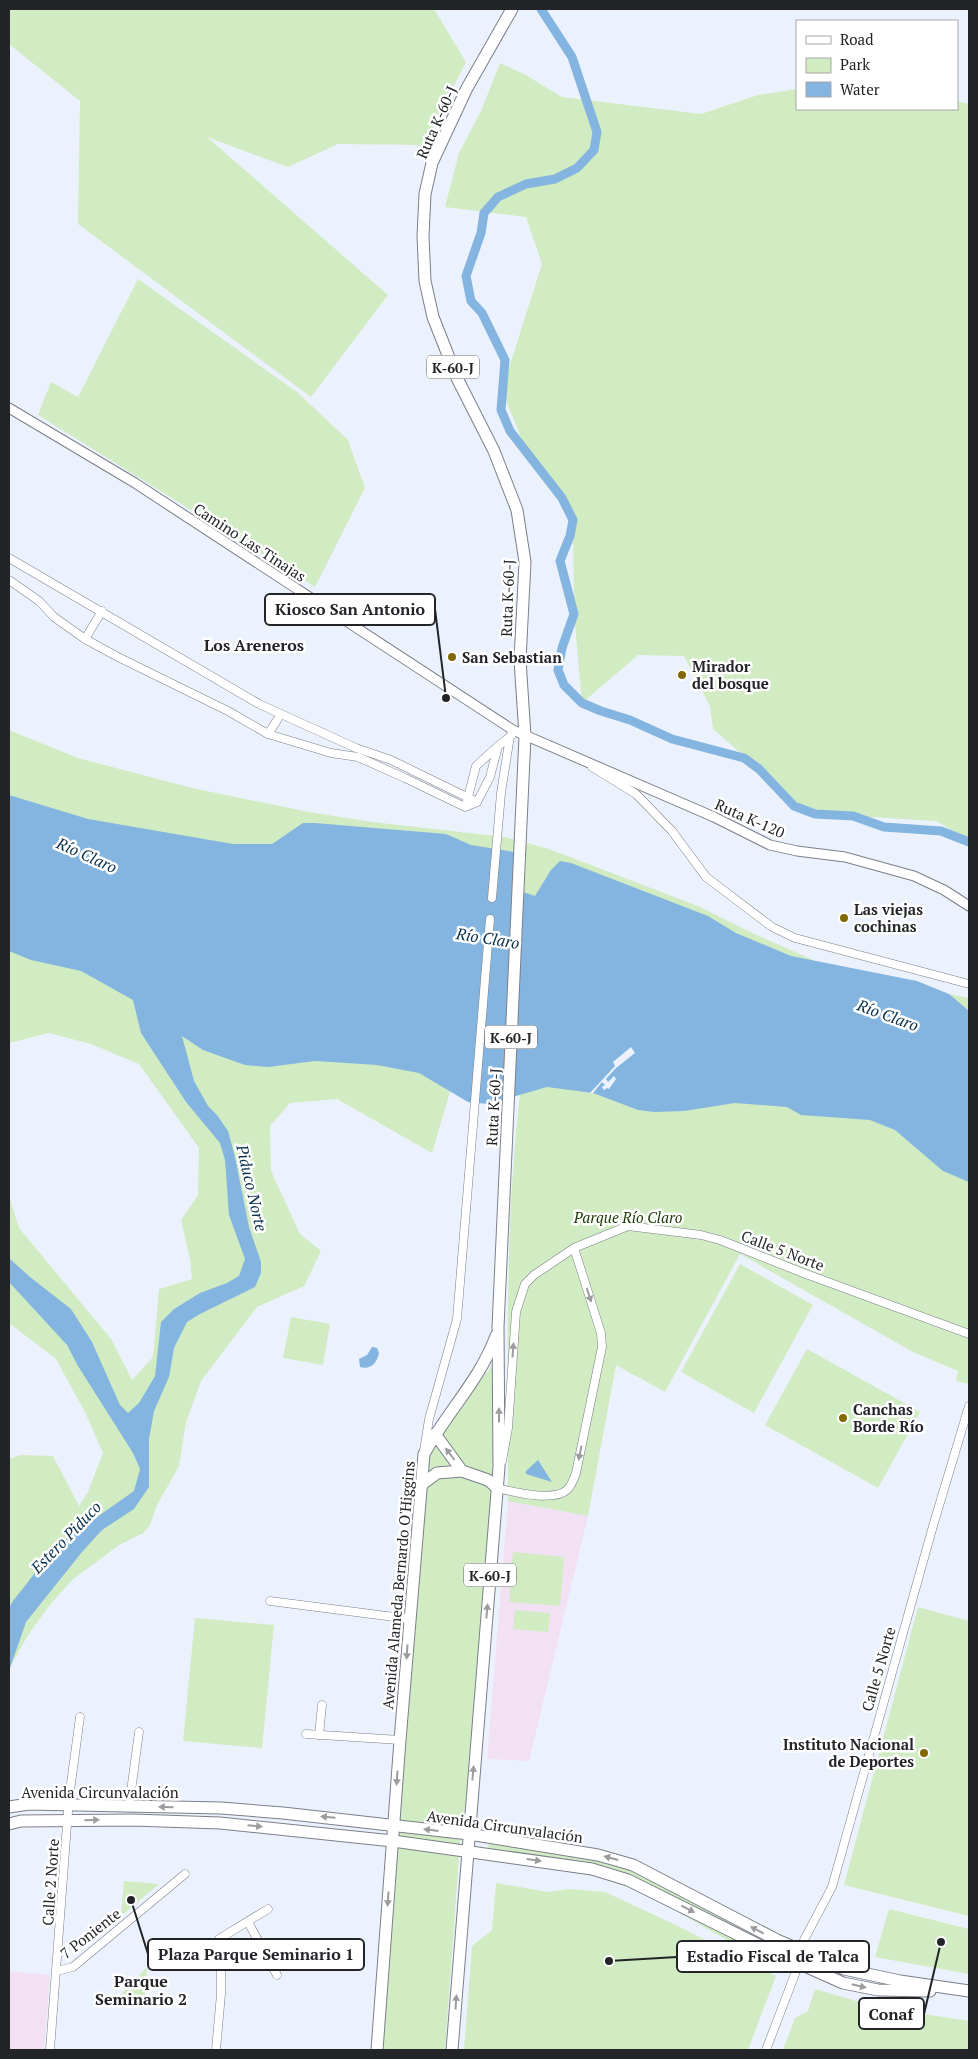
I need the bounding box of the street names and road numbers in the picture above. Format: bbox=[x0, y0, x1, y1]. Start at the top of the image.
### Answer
street label: Ruta K-60-J bbox=[411, 82, 461, 162]
road number: K-60-J bbox=[427, 356, 479, 378]
street label: Camino Las Tinajas bbox=[190, 498, 310, 586]
street label: Ruta K-60-J bbox=[496, 559, 518, 637]
street label: Ruta K-120 bbox=[712, 794, 788, 842]
road number: K-60-J bbox=[485, 1026, 537, 1048]
street label: Ruta K-60-J bbox=[481, 1068, 505, 1146]
street label: Calle 5 Norte bbox=[739, 1225, 827, 1275]
street label: Avenida Alameda Bernardo O'Higgins bbox=[377, 1460, 419, 1710]
road number: K-60-J bbox=[464, 1564, 516, 1586]
street label: Calle 5 Norte bbox=[856, 1624, 900, 1714]
street label: Avenida Circunvalación bbox=[21, 1782, 179, 1802]
street label: Avenida Circunvalación bbox=[426, 1805, 584, 1847]
street label: Calle 2 Norte bbox=[37, 1838, 63, 1926]
street label: 7 Poniente bbox=[56, 1903, 124, 1963]

